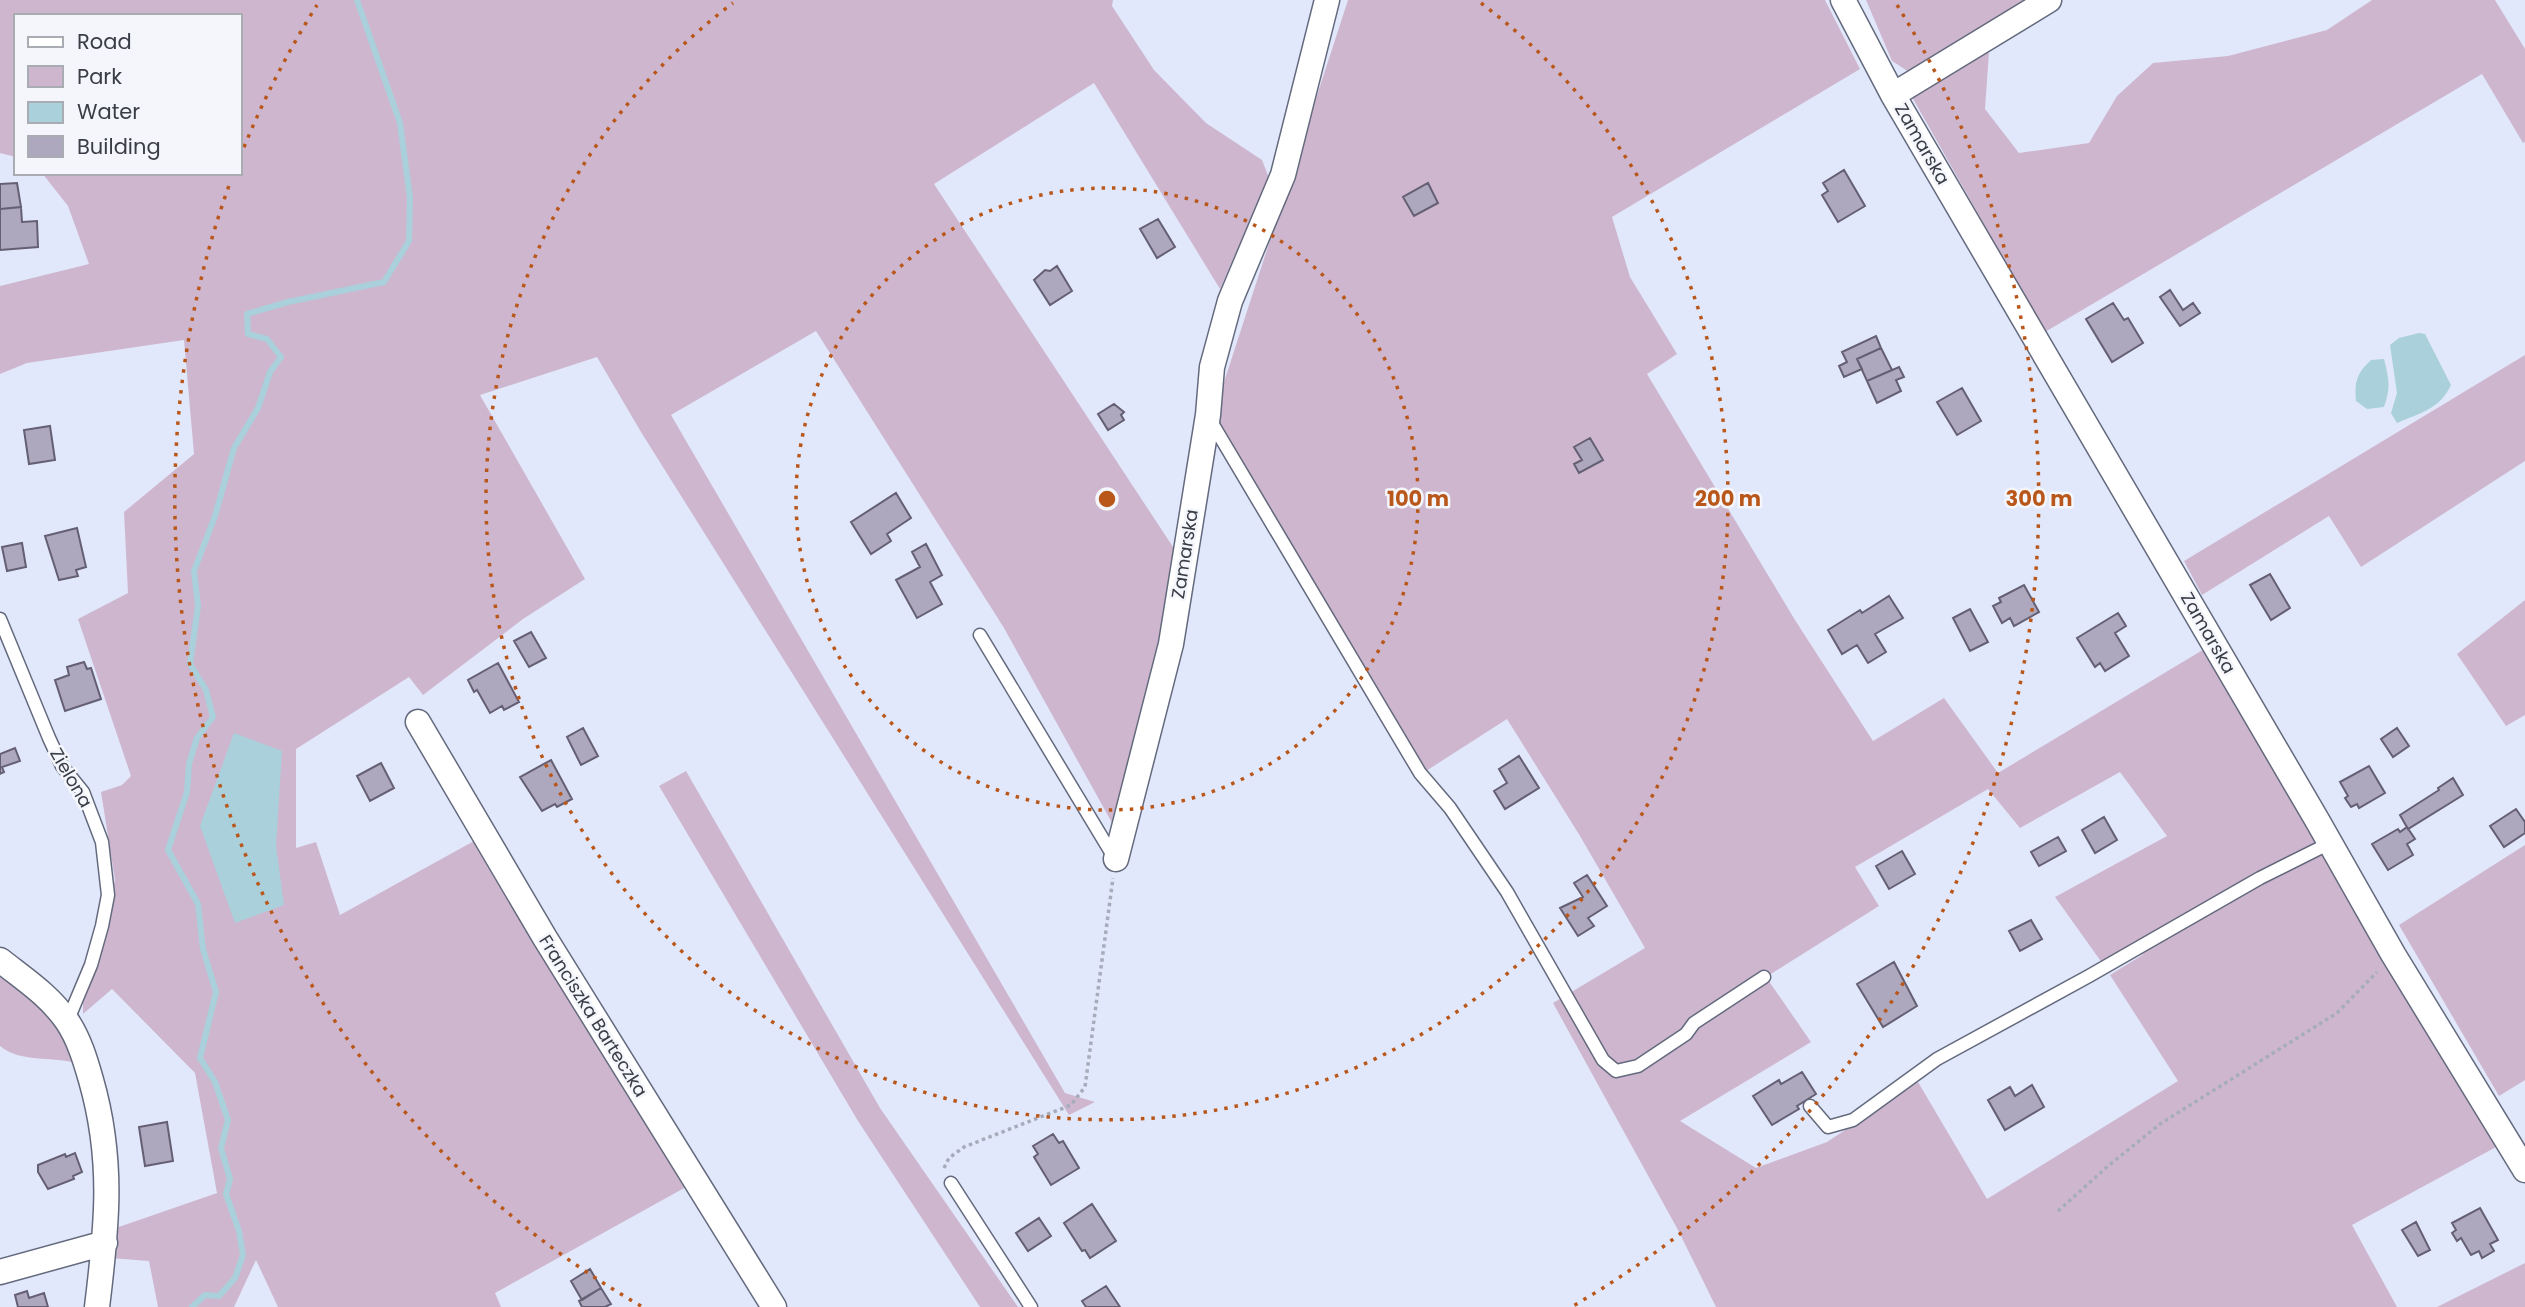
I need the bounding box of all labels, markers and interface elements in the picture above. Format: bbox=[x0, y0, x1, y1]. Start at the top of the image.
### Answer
legend bbox=[14, 14, 242, 175]
text: Road bbox=[77, 27, 132, 56]
text: Park bbox=[77, 62, 122, 91]
text: Water bbox=[77, 97, 140, 126]
street label: Zamarska bbox=[1889, 98, 1956, 189]
text: Building bbox=[77, 132, 161, 161]
text: 100 m bbox=[1387, 484, 1449, 513]
text: 200 m bbox=[1695, 484, 1761, 513]
text: 300 m bbox=[2006, 484, 2072, 513]
centre of rings bbox=[1095, 487, 1119, 511]
street label: Zamarska bbox=[1165, 507, 1204, 600]
street label: Zamarska bbox=[2175, 587, 2242, 678]
street label: Zielona bbox=[44, 743, 99, 812]
street label: Franciszka Barteczka bbox=[533, 930, 654, 1102]

